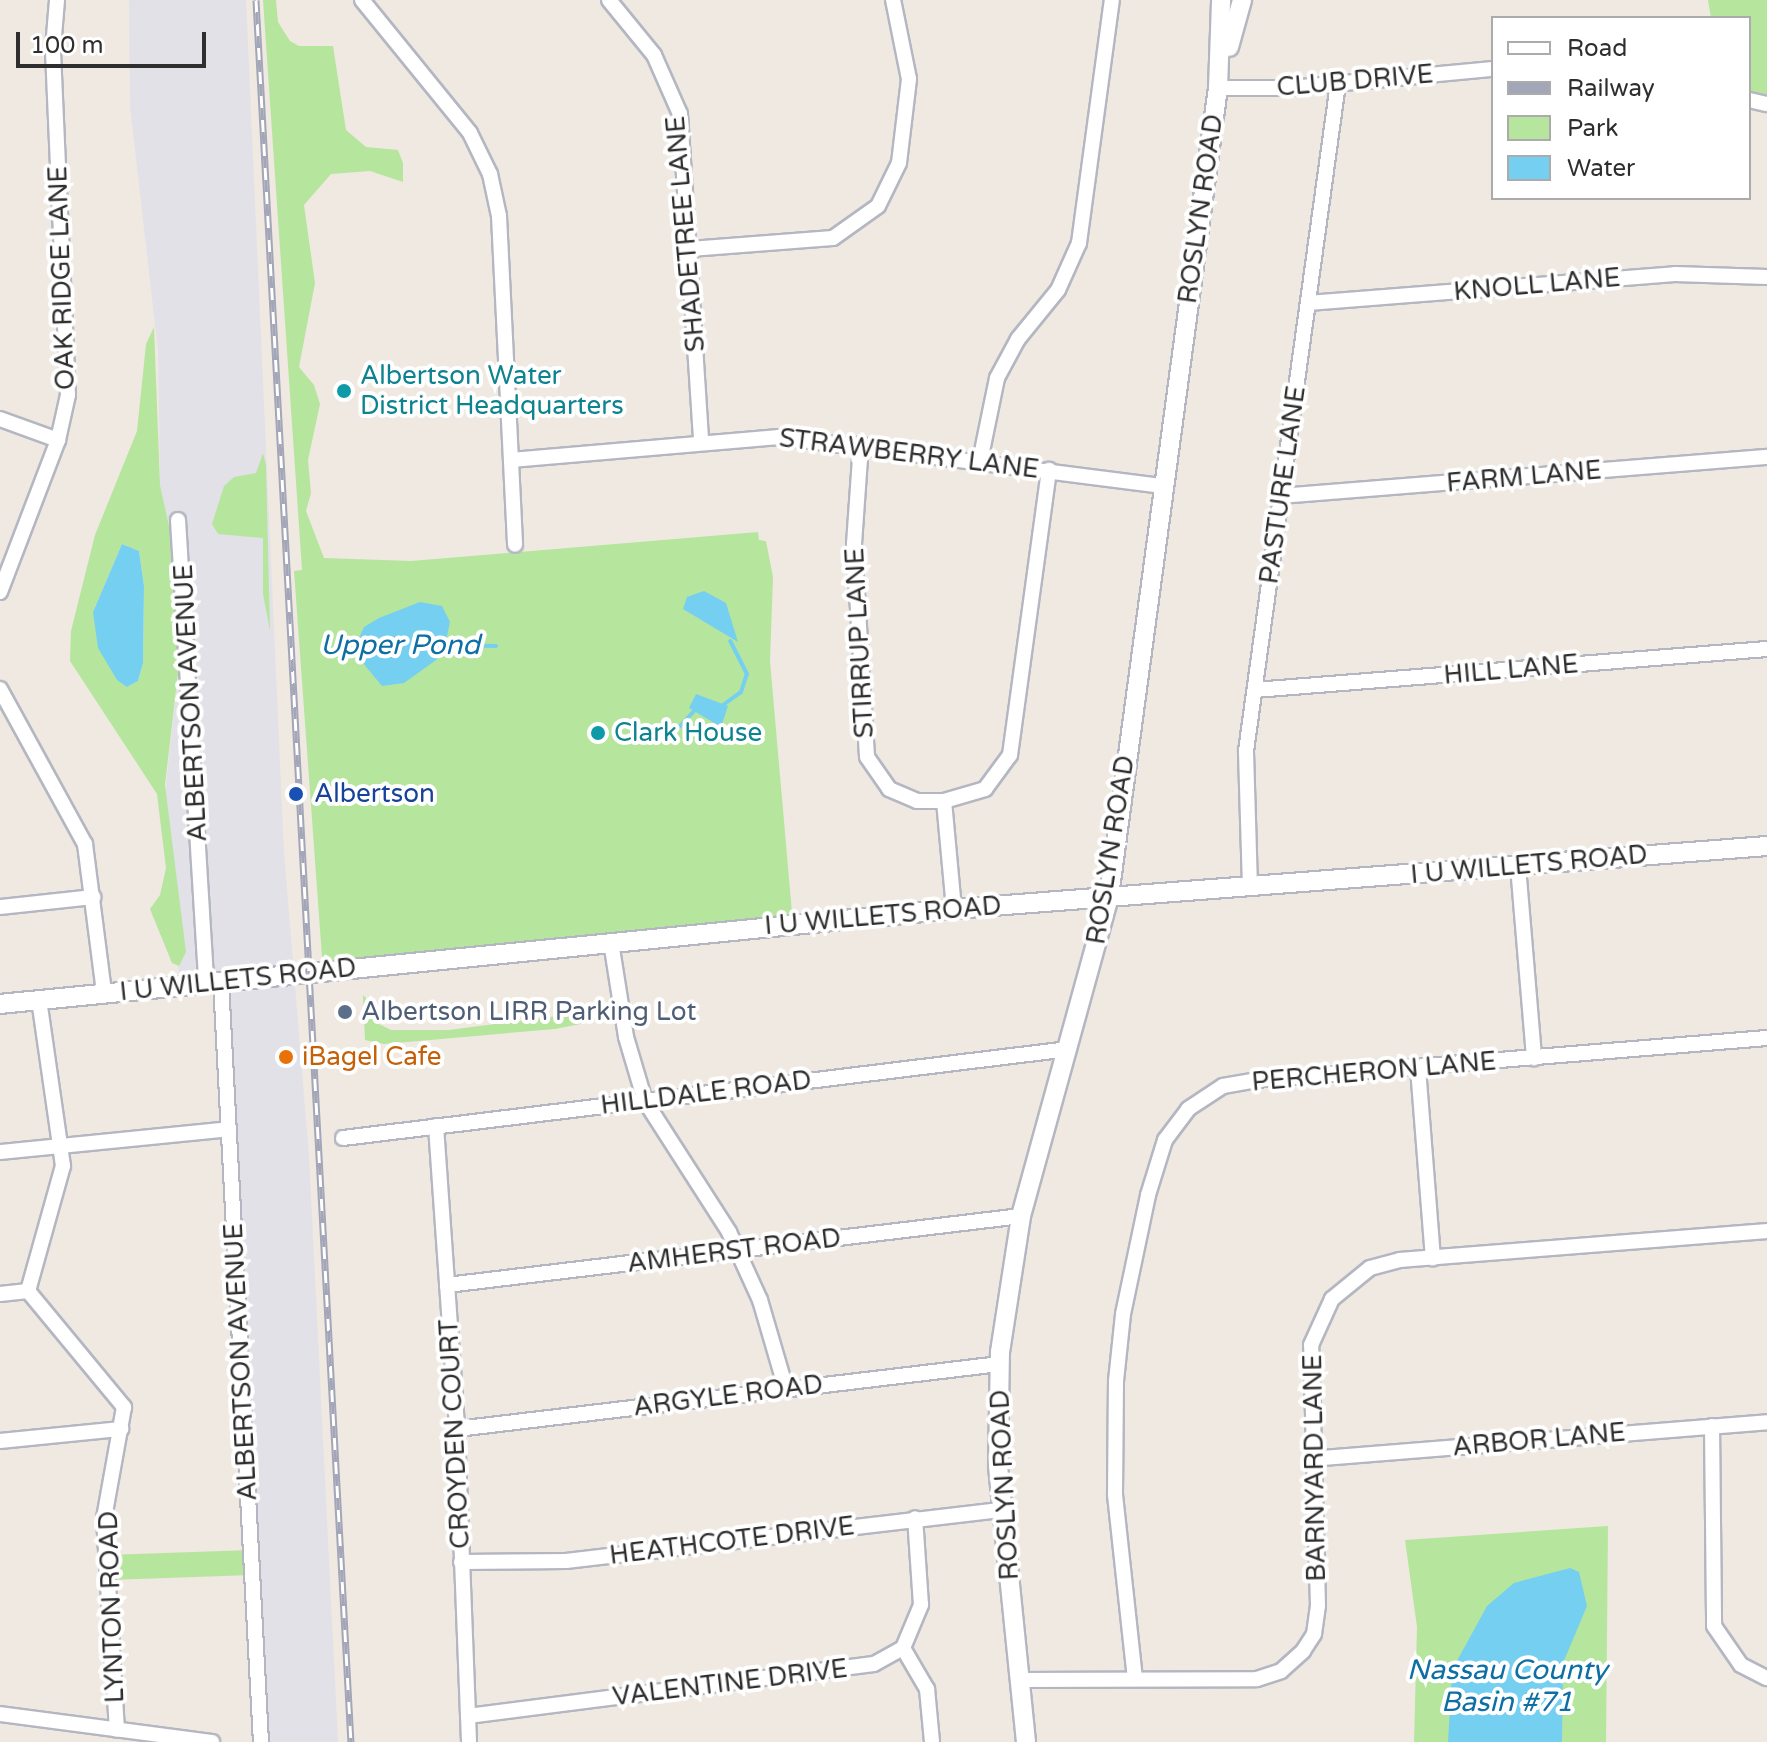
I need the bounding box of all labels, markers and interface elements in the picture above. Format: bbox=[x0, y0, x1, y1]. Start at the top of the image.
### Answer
scale bar bbox=[20, 16, 210, 66]
legend bbox=[1491, 16, 1751, 200]
text: 100 m bbox=[30, 31, 104, 60]
text: Road bbox=[1567, 34, 1627, 63]
street label: CLUB DRIVE bbox=[1275, 59, 1435, 103]
text: Railway bbox=[1567, 74, 1655, 103]
street label: ROSLYN ROAD bbox=[1172, 112, 1230, 306]
text: Park bbox=[1567, 114, 1618, 143]
street label: SHADETREE LANE bbox=[660, 115, 712, 353]
text: Water bbox=[1567, 154, 1635, 183]
street label: OAK RIDGE LANE bbox=[42, 165, 82, 391]
street label: KNOLL LANE bbox=[1452, 262, 1622, 308]
place label: Albertson Water District Headquarters bbox=[360, 360, 624, 422]
marker: Albertson Water District Headquarters bbox=[335, 382, 353, 400]
street label: PASTURE LANE bbox=[1254, 384, 1312, 586]
street label: STRAWBERRY LANE bbox=[777, 423, 1041, 485]
street label: FARM LANE bbox=[1445, 455, 1603, 499]
street label: STIRRUP LANE bbox=[839, 547, 881, 739]
street label: ALBERTSON AVENUE bbox=[168, 563, 214, 843]
water label: Upper Pond bbox=[320, 628, 480, 662]
street label: HILL LANE bbox=[1442, 649, 1580, 691]
place label: Clark House bbox=[614, 717, 762, 749]
marker: Clark House bbox=[589, 724, 607, 742]
street label: ROSLYN ROAD bbox=[1081, 753, 1141, 947]
place label: Albertson bbox=[314, 778, 435, 810]
marker: Albertson bbox=[285, 783, 307, 805]
street label: I U WILLETS ROAD bbox=[1409, 839, 1649, 891]
street label: I U WILLETS ROAD bbox=[763, 890, 1003, 942]
street label: I U WILLETS ROAD bbox=[118, 952, 358, 1008]
place label: Albertson LIRR Parking Lot bbox=[361, 996, 696, 1028]
marker: Albertson LIRR Parking Lot bbox=[336, 1003, 354, 1021]
place label: iBagel Cafe bbox=[302, 1041, 441, 1073]
street label: PERCHERON LANE bbox=[1250, 1046, 1498, 1098]
marker: iBagel Cafe bbox=[277, 1048, 295, 1066]
street label: HILLDALE ROAD bbox=[599, 1065, 813, 1121]
street label: ALBERTSON AVENUE bbox=[218, 1222, 264, 1502]
street label: AMHERST ROAD bbox=[625, 1222, 843, 1280]
street label: CROYDEN COURT bbox=[433, 1318, 477, 1550]
street label: BARNYARD LANE bbox=[1297, 1354, 1333, 1582]
street label: ARGYLE ROAD bbox=[631, 1369, 825, 1423]
street label: ROSLYN ROAD bbox=[984, 1389, 1026, 1581]
street label: ARBOR LANE bbox=[1451, 1417, 1627, 1463]
street label: LYNTON ROAD bbox=[93, 1510, 131, 1704]
street label: HEATHCOTE DRIVE bbox=[608, 1510, 856, 1572]
street label: VALENTINE DRIVE bbox=[611, 1653, 849, 1713]
water label: Nassau County Basin #71 bbox=[1407, 1653, 1607, 1719]

